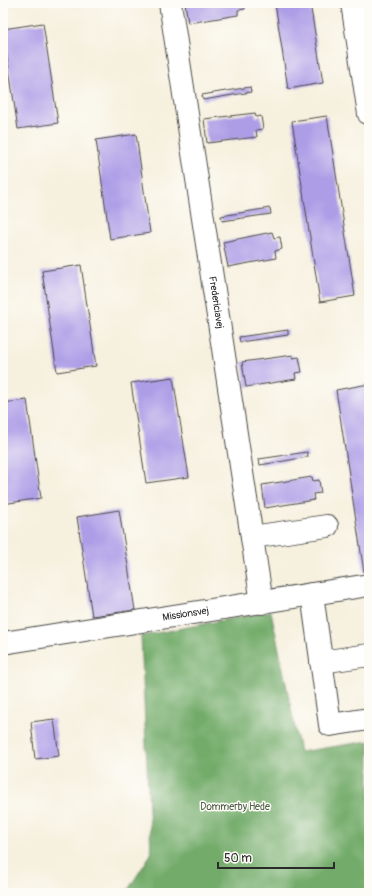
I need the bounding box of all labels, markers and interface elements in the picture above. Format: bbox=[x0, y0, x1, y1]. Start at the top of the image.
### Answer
street label: Fredericiavej bbox=[206, 275, 226, 330]
street label: Missionsvej bbox=[162, 604, 210, 624]
park label: Dommerby Hede bbox=[200, 801, 270, 813]
scale bar bbox=[218, 844, 334, 870]
text: 50 m bbox=[224, 851, 252, 866]

